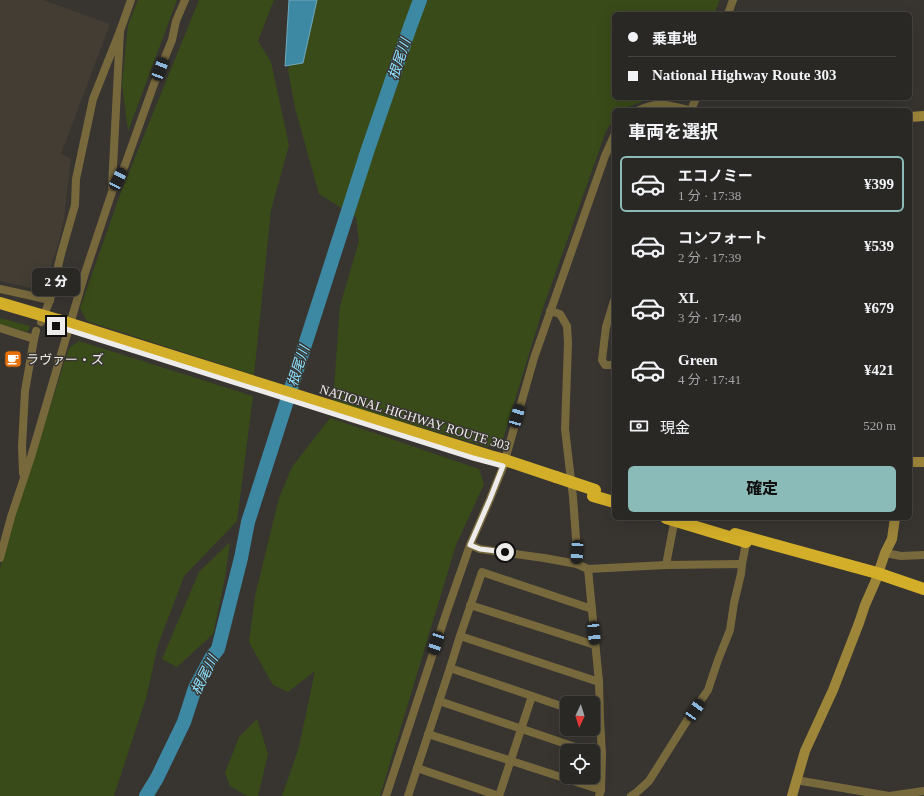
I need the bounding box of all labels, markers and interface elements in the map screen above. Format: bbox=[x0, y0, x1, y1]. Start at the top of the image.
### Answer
text: 乗車地 bbox=[652, 31, 697, 47]
water label: 根尾川 bbox=[386, 35, 414, 81]
car bbox=[150, 56, 170, 82]
text: National Highway Route 303 bbox=[652, 67, 837, 83]
text: 車両を選択 bbox=[628, 122, 718, 142]
car bbox=[107, 166, 129, 192]
icon: car bbox=[630, 166, 666, 202]
text: エコノミー bbox=[678, 168, 753, 184]
text: ¥399 bbox=[864, 176, 894, 192]
text: 1 分 · 17:38 bbox=[678, 188, 741, 203]
icon: car bbox=[630, 228, 666, 264]
text: コンフォート bbox=[678, 230, 768, 246]
text: ¥539 bbox=[864, 238, 894, 254]
text: 2 分 · 17:39 bbox=[678, 250, 741, 265]
callout: 2 分 bbox=[32, 268, 80, 296]
text: 2 分 bbox=[45, 274, 67, 289]
icon: car bbox=[630, 290, 666, 326]
text: XL bbox=[678, 290, 699, 306]
text: ¥679 bbox=[864, 300, 894, 316]
text: 3 分 · 17:40 bbox=[678, 310, 741, 325]
route end bbox=[47, 317, 65, 335]
water label: 根尾川 bbox=[285, 342, 313, 388]
cafe icon: ラヴァー・ズ bbox=[3, 349, 23, 369]
place label: ラヴァー・ズ bbox=[26, 352, 104, 367]
icon: car bbox=[630, 352, 666, 388]
text: Green bbox=[678, 352, 718, 368]
text: ¥421 bbox=[864, 362, 894, 378]
text: 4 分 · 17:41 bbox=[678, 372, 741, 387]
street label: NATIONAL HIGHWAY ROUTE 303 bbox=[318, 381, 512, 454]
car bbox=[508, 403, 526, 429]
icon: cash bbox=[628, 415, 650, 437]
text: 520 m bbox=[863, 418, 896, 433]
text: 現金 bbox=[660, 420, 690, 436]
button: 確定 bbox=[628, 466, 896, 512]
car bbox=[570, 540, 584, 564]
route start bbox=[496, 543, 514, 561]
car bbox=[587, 621, 601, 645]
car bbox=[427, 630, 445, 656]
water label: 根尾川 bbox=[188, 651, 222, 697]
north arrow bbox=[560, 696, 600, 736]
map controls bbox=[560, 696, 600, 784]
car bbox=[683, 697, 707, 723]
button: locate bbox=[560, 744, 600, 784]

